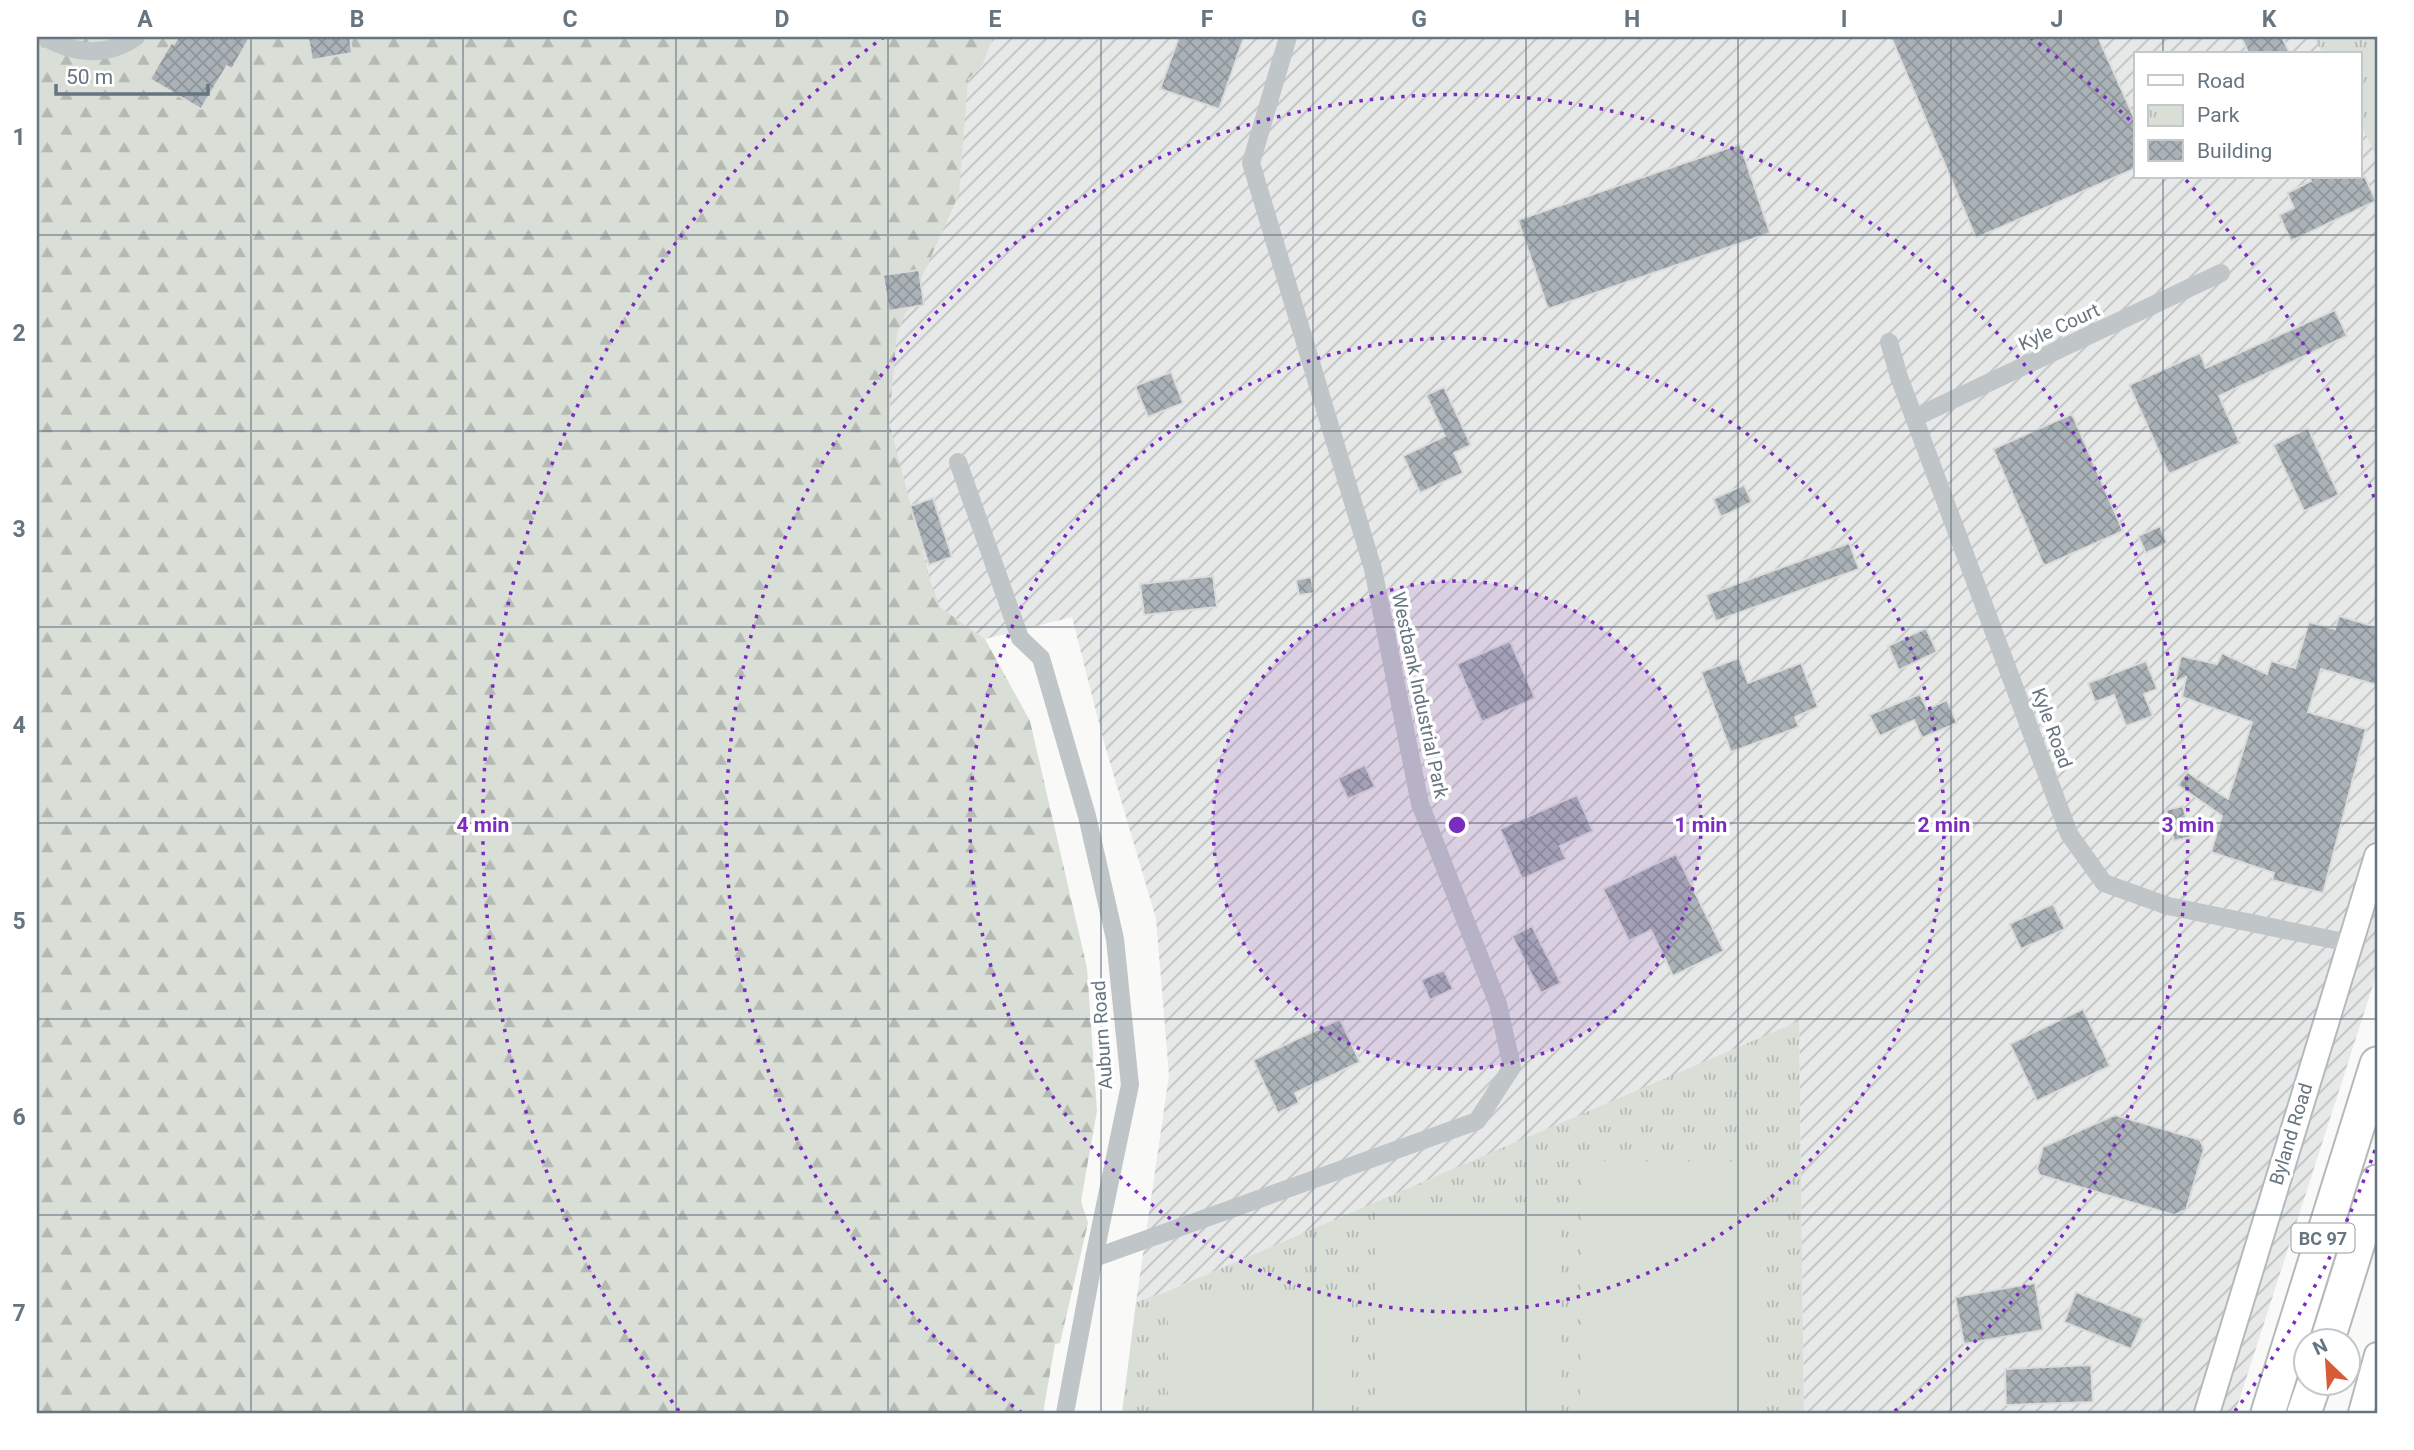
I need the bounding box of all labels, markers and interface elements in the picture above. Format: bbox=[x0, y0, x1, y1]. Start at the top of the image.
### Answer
text: A bbox=[137, 6, 153, 33]
text: B bbox=[350, 6, 364, 33]
text: C bbox=[562, 6, 578, 33]
text: D bbox=[775, 6, 789, 33]
text: E bbox=[989, 6, 1002, 33]
text: F bbox=[1201, 6, 1214, 33]
text: G bbox=[1411, 6, 1427, 33]
text: H bbox=[1624, 6, 1640, 33]
text: I bbox=[1841, 6, 1847, 33]
text: J bbox=[2051, 6, 2063, 33]
text: K bbox=[2262, 6, 2277, 33]
scale bar bbox=[56, 52, 208, 96]
legend bbox=[2134, 52, 2362, 178]
text: 50 m bbox=[66, 65, 113, 89]
text: Road bbox=[2197, 69, 2245, 93]
text: Park bbox=[2197, 103, 2240, 127]
text: 1 bbox=[12, 124, 26, 151]
text: Building bbox=[2197, 139, 2272, 163]
street label: Kyle Court bbox=[2015, 298, 2103, 356]
text: 2 bbox=[12, 320, 26, 347]
text: 3 bbox=[12, 516, 26, 543]
street label: Westbank Industrial Park bbox=[1387, 590, 1453, 801]
street label: Kyle Road bbox=[2027, 685, 2077, 771]
text: 4 bbox=[12, 712, 26, 739]
text: 4 min bbox=[457, 813, 509, 837]
centre of rings bbox=[1445, 813, 1469, 837]
text: 1 min bbox=[1675, 813, 1727, 837]
text: 2 min bbox=[1918, 813, 1970, 837]
text: 3 min bbox=[2162, 813, 2214, 837]
text: 5 bbox=[12, 908, 26, 935]
street label: Auburn Road bbox=[1087, 980, 1117, 1090]
street label: Byland Road bbox=[2265, 1080, 2317, 1188]
text: 6 bbox=[12, 1104, 26, 1131]
road number: BC 97 bbox=[2292, 1224, 2354, 1252]
text: 7 bbox=[12, 1300, 26, 1327]
north arrow bbox=[2292, 1328, 2362, 1398]
text: N bbox=[2309, 1334, 2331, 1360]

